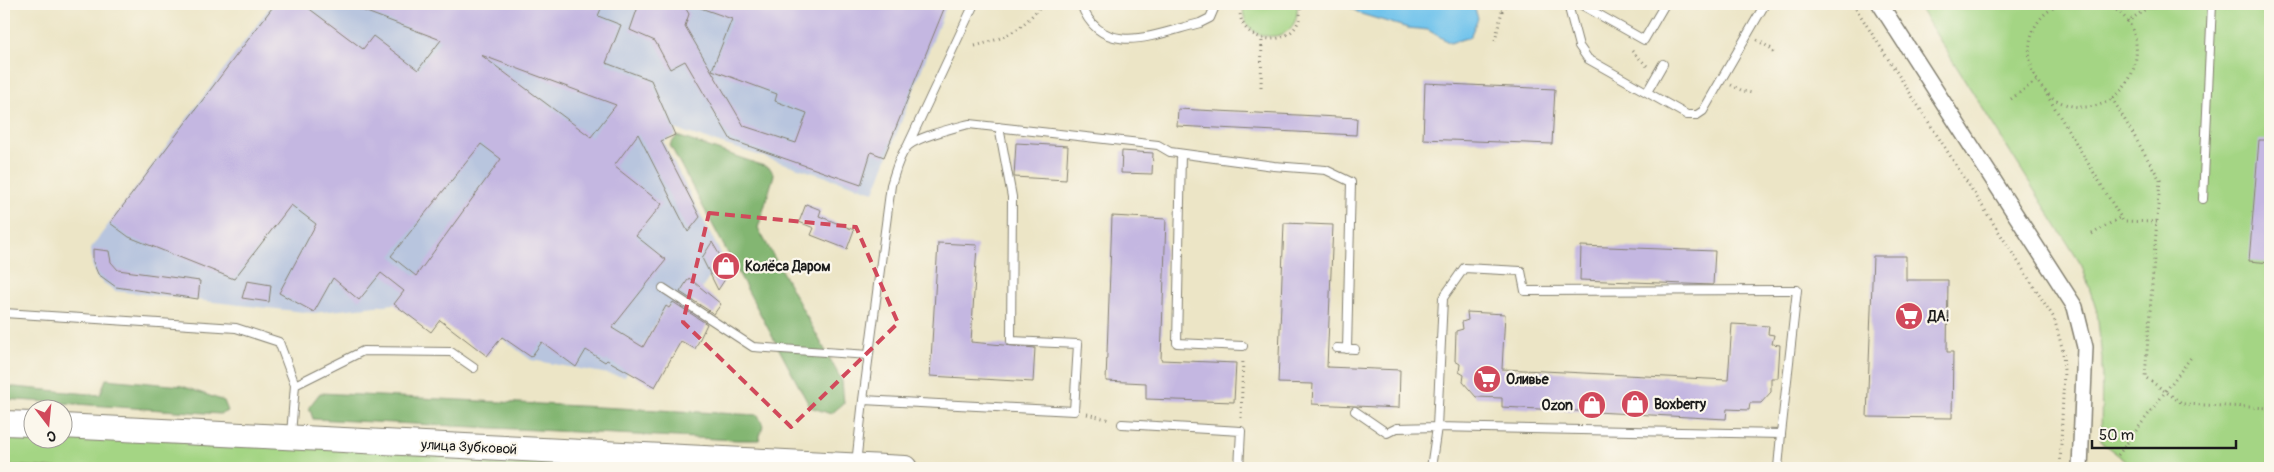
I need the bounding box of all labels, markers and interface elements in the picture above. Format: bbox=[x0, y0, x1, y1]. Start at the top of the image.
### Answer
shop icon: Колёса Даром bbox=[711, 251, 741, 281]
place label: Колёса Даром bbox=[745, 258, 830, 275]
supermarket icon: ДА! bbox=[1894, 301, 1924, 331]
place label: ДА! bbox=[1927, 308, 1950, 325]
supermarket icon: Оливье bbox=[1472, 364, 1502, 394]
place label: Оливье bbox=[1506, 371, 1550, 388]
shop icon: Boxberry bbox=[1620, 389, 1650, 419]
shop icon: Ozon bbox=[1577, 390, 1607, 420]
place label: Boxberry bbox=[1654, 396, 1706, 413]
place label: Ozon bbox=[1542, 397, 1573, 414]
north arrow bbox=[22, 400, 72, 450]
scale bar bbox=[2092, 417, 2235, 449]
text: 50 m bbox=[2099, 426, 2134, 445]
text: С bbox=[45, 427, 58, 445]
street label: улица Зубковой bbox=[420, 436, 517, 458]

